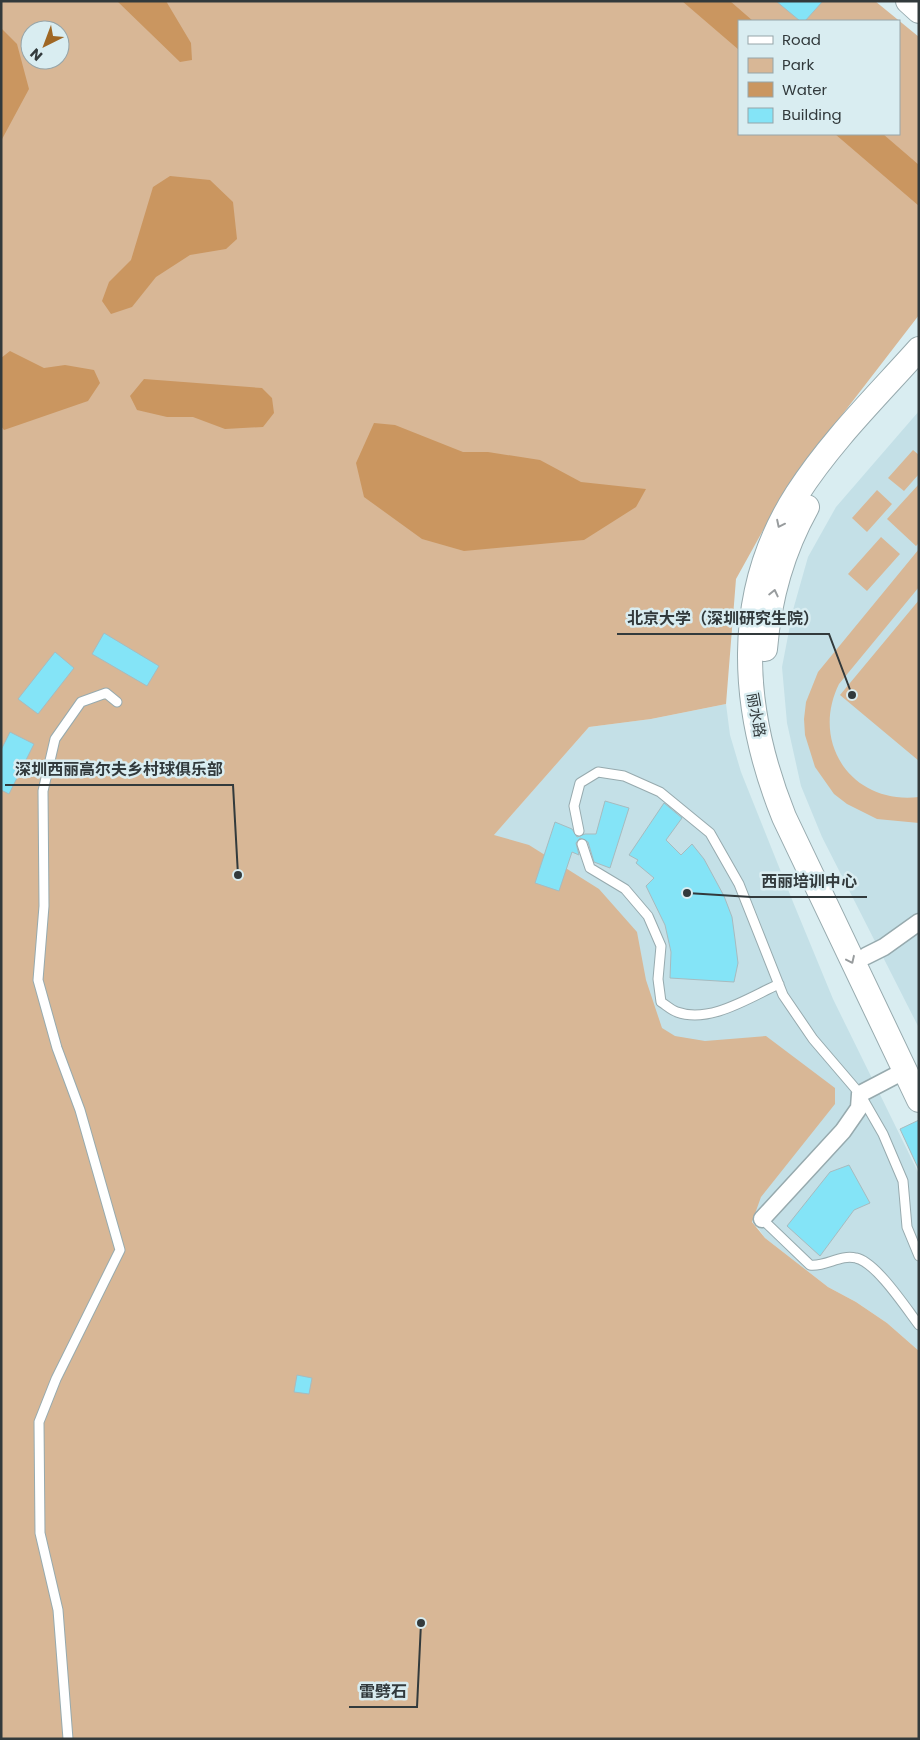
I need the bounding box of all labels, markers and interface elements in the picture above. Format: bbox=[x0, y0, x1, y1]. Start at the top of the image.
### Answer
north arrow bbox=[20, 20, 70, 70]
legend bbox=[738, 20, 900, 135]
text: Road bbox=[782, 29, 821, 50]
text: N bbox=[26, 44, 47, 66]
text: Park bbox=[782, 54, 814, 75]
text: Water bbox=[782, 79, 828, 100]
text: Building bbox=[782, 104, 842, 125]
one-way arrow bbox=[776, 519, 786, 528]
one-way arrow bbox=[768, 588, 779, 597]
callout: 北京大学（深圳研究生院） bbox=[617, 603, 829, 634]
text: 北京大学（深圳研究生院） bbox=[627, 607, 819, 630]
street label: 丽水路 bbox=[742, 691, 771, 739]
callout: 深圳西丽高尔夫乡村球俱乐部 bbox=[5, 754, 233, 785]
text: 深圳西丽高尔夫乡村球俱乐部 bbox=[15, 758, 223, 781]
callout: 西丽培训中心 bbox=[751, 866, 867, 897]
text: 西丽培训中心 bbox=[761, 870, 857, 893]
one-way arrow bbox=[844, 955, 855, 964]
callout: 雷劈石 bbox=[349, 1676, 417, 1707]
text: 雷劈石 bbox=[359, 1680, 407, 1703]

